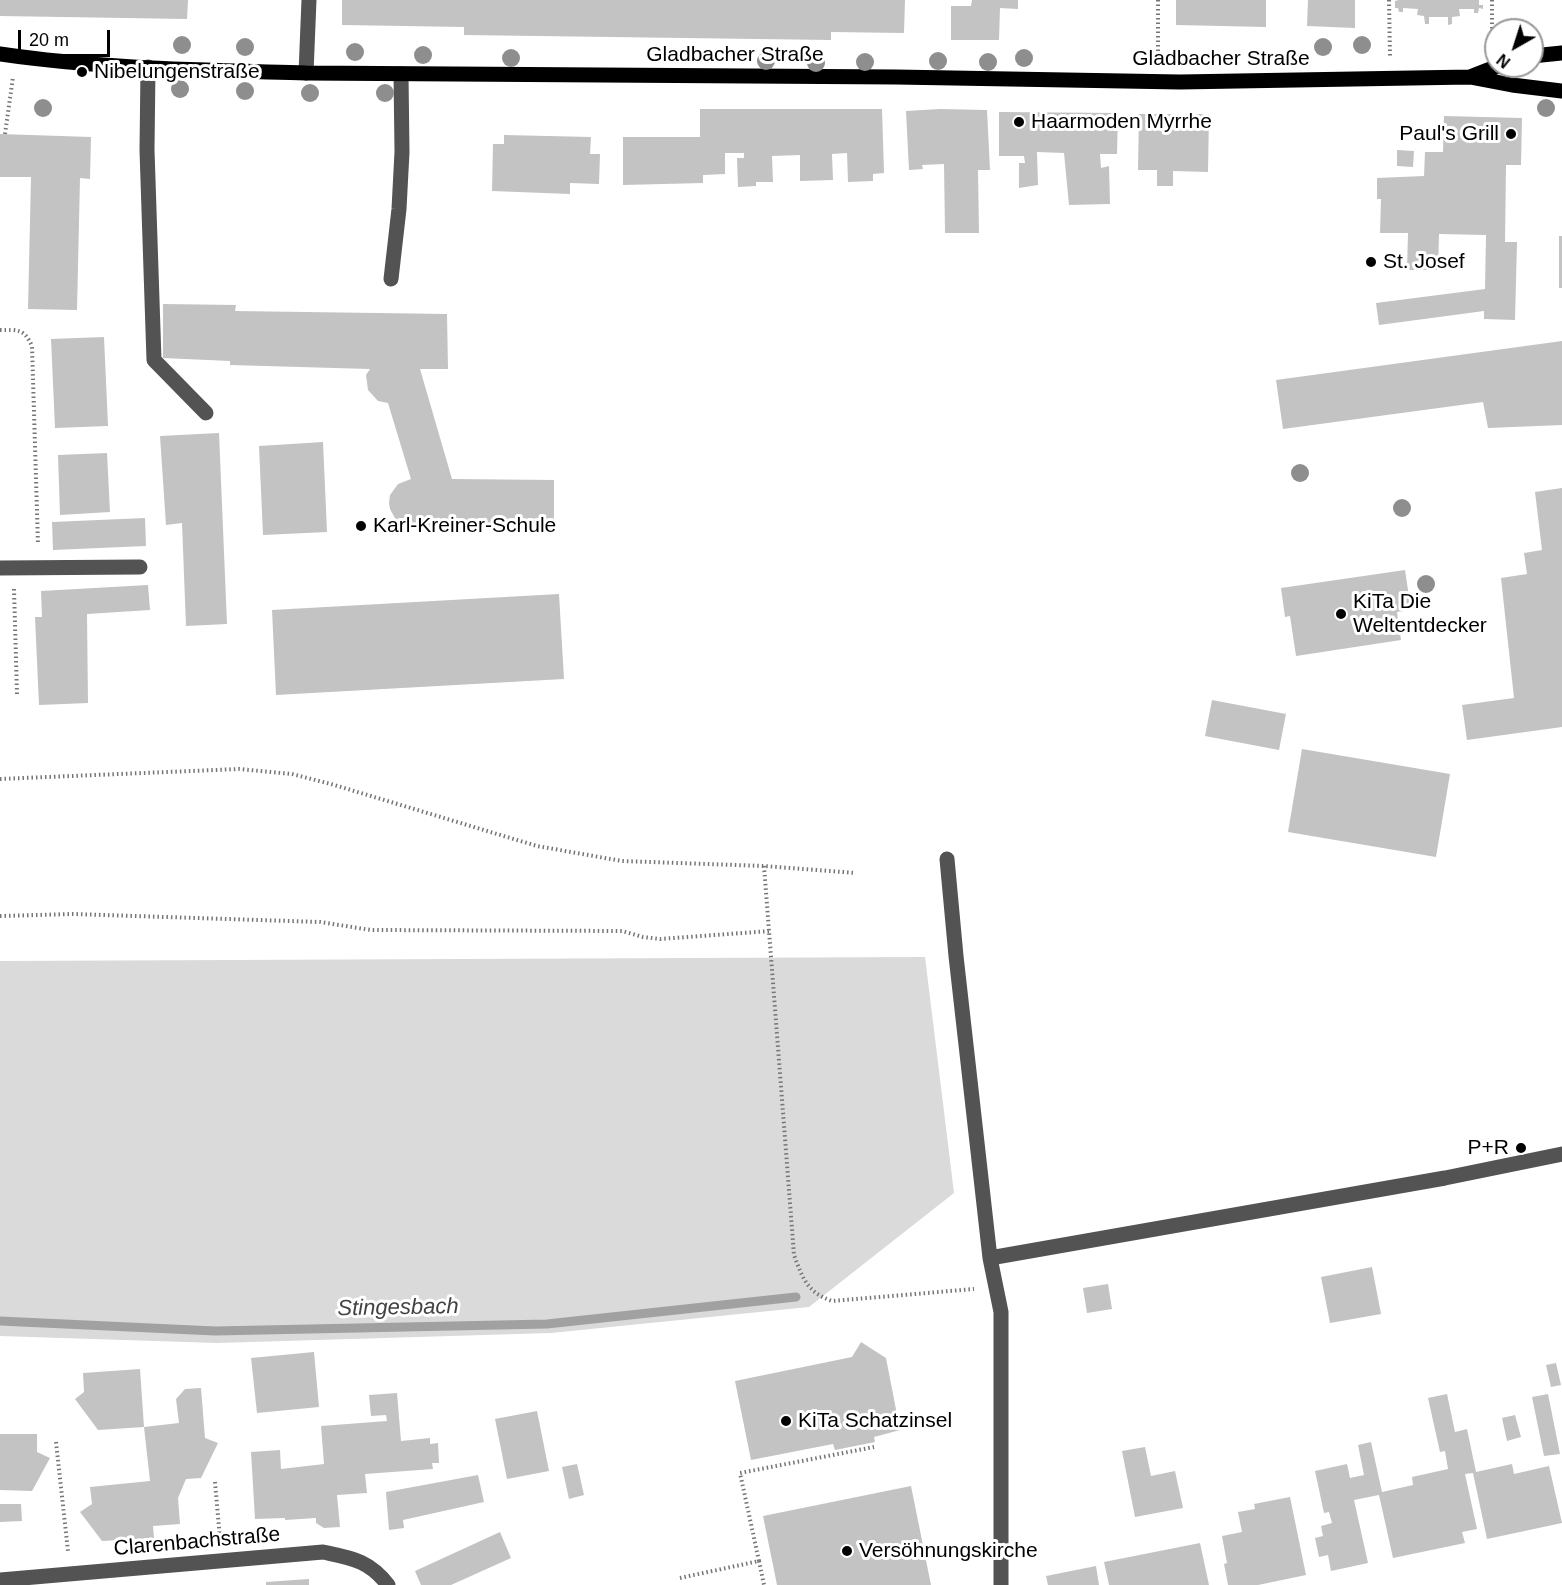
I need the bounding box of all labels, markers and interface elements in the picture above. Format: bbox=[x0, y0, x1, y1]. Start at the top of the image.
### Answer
scale bar bbox=[21, 18, 112, 56]
north arrow bbox=[1484, 18, 1544, 78]
text: 20 m bbox=[29, 30, 69, 50]
street label: Gladbacher Straße bbox=[646, 42, 824, 68]
street label: Gladbacher Straße bbox=[1132, 46, 1310, 72]
text: N bbox=[1494, 51, 1513, 71]
place label: Nibelungenstraße bbox=[94, 59, 260, 85]
marker: Nibelungenstraße bbox=[75, 65, 89, 79]
place label: Haarmoden Myrrhe bbox=[1031, 109, 1212, 135]
marker: Haarmoden Myrrhe bbox=[1012, 115, 1026, 129]
place label: Paul's Grill bbox=[1399, 121, 1499, 147]
marker: Paul's Grill bbox=[1504, 127, 1518, 141]
place label: St. Josef bbox=[1383, 249, 1465, 275]
marker: St. Josef bbox=[1364, 255, 1378, 269]
place label: Karl-Kreiner-Schule bbox=[373, 513, 556, 539]
marker: Karl-Kreiner-Schule bbox=[354, 519, 368, 533]
place label: KiTa Die Weltentdecker bbox=[1353, 589, 1487, 639]
marker: KiTa Die Weltentdecker bbox=[1334, 607, 1348, 621]
place label: P+R bbox=[1468, 1135, 1509, 1161]
marker: P+R bbox=[1514, 1141, 1528, 1155]
water label: Stingesbach bbox=[337, 1294, 459, 1322]
place label: KiTa Schatzinsel bbox=[798, 1408, 952, 1434]
marker: KiTa Schatzinsel bbox=[779, 1414, 793, 1428]
street label: Clarenbachstraße bbox=[113, 1522, 281, 1562]
place label: Versöhnungskirche bbox=[859, 1538, 1038, 1564]
marker: Versöhnungskirche bbox=[840, 1544, 854, 1558]

